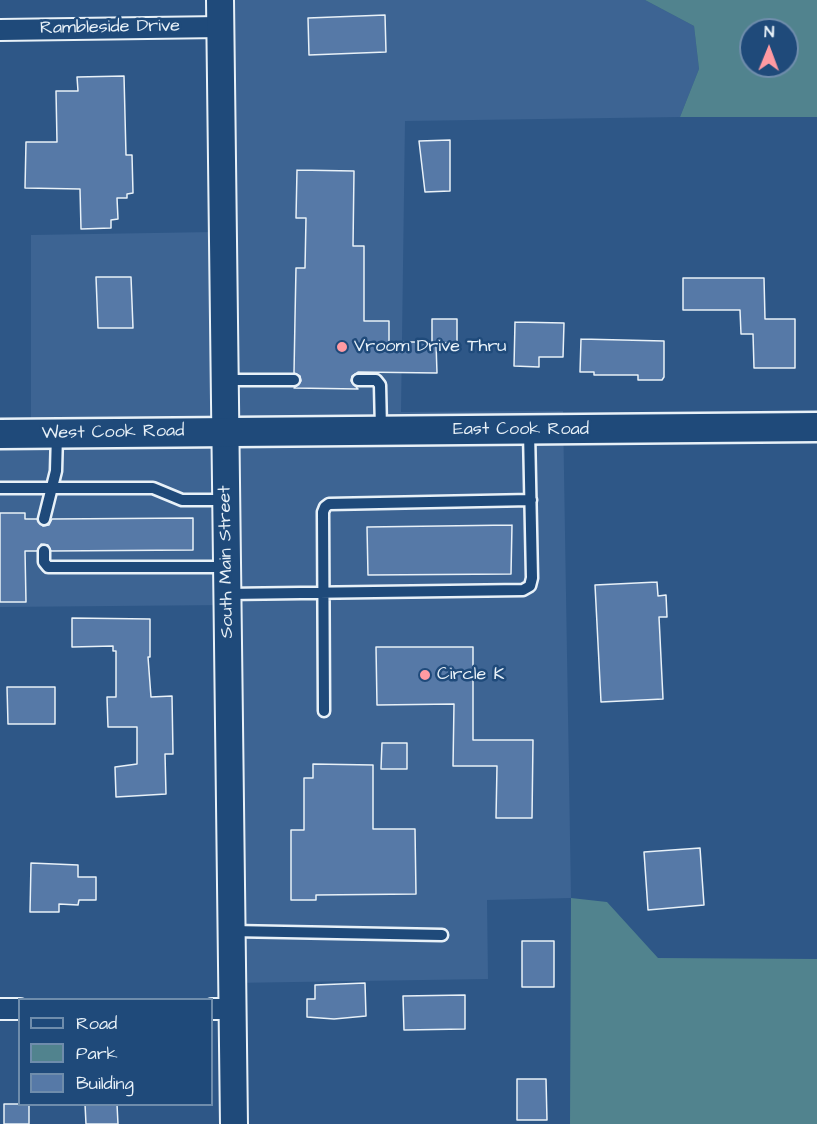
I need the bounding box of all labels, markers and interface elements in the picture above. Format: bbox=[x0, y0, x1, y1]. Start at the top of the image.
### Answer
street label: Rambleside Drive bbox=[40, 16, 180, 40]
north arrow bbox=[739, 18, 799, 78]
text: N bbox=[764, 21, 774, 43]
place label: Vroom Drive Thru bbox=[354, 336, 506, 358]
marker: Vroom Drive Thru bbox=[335, 340, 349, 354]
street label: East Cook Road bbox=[453, 419, 589, 441]
street label: West Cook Road bbox=[41, 421, 185, 445]
street label: South Main Street bbox=[215, 485, 239, 639]
place label: Circle K bbox=[437, 664, 504, 686]
marker: Circle K bbox=[418, 668, 432, 682]
legend bbox=[18, 998, 213, 1106]
text: Road bbox=[76, 1011, 117, 1036]
text: Park bbox=[76, 1041, 118, 1066]
text: Building bbox=[76, 1071, 134, 1096]

